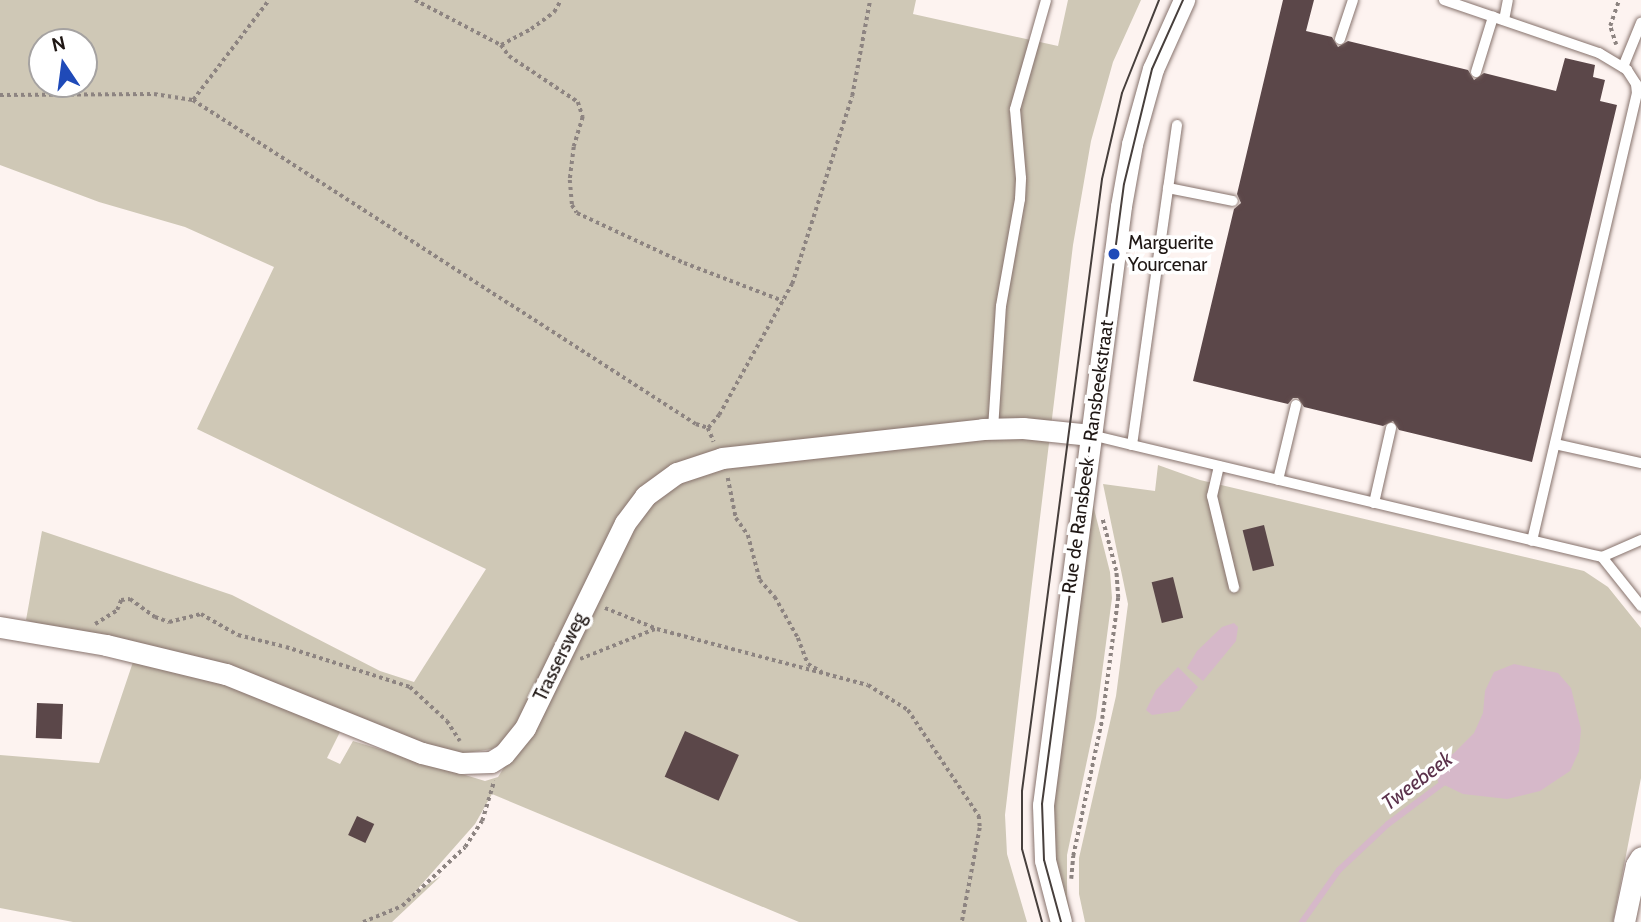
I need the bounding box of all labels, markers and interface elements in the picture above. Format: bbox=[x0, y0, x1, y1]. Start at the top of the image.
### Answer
north arrow bbox=[28, 28, 98, 98]
text: N bbox=[49, 31, 68, 57]
place label: Marguerite Yourcenar bbox=[1128, 232, 1214, 276]
marker: Marguerite Yourcenar bbox=[1106, 246, 1122, 262]
street label: Rue de Ransbeek - Ransbeekstraat bbox=[1058, 319, 1118, 595]
street label: Trassersweg bbox=[529, 609, 591, 705]
water label: Tweebeek bbox=[1377, 746, 1457, 816]

